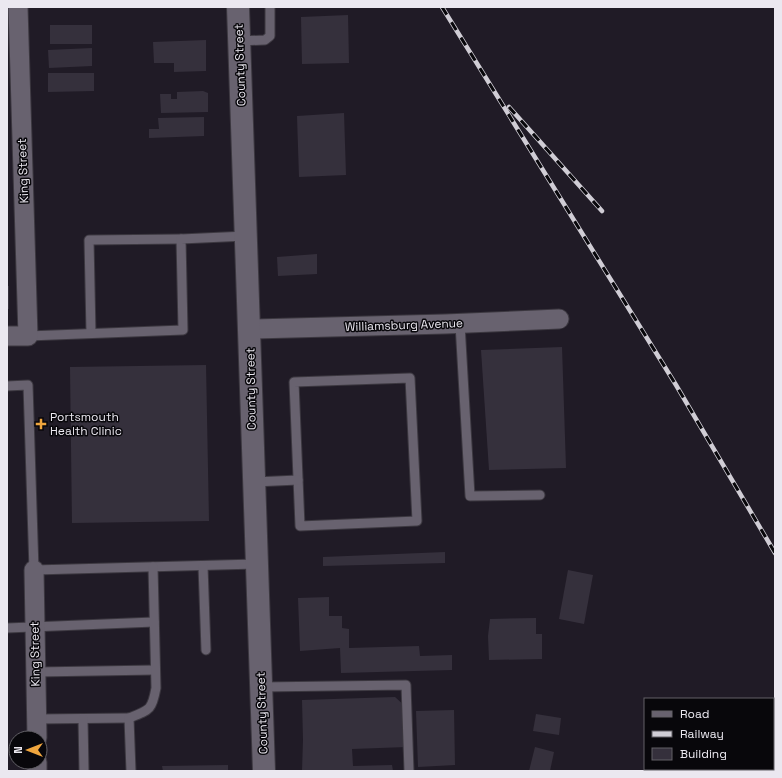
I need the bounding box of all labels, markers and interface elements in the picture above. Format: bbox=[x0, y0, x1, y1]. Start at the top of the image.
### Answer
street label: County Street bbox=[231, 24, 249, 106]
street label: King Street bbox=[14, 138, 32, 204]
street label: Williamsburg Avenue bbox=[345, 315, 463, 335]
street label: County Street bbox=[242, 348, 260, 430]
place label: Portsmouth Health Clinic bbox=[50, 409, 122, 439]
marker: Portsmouth Health Clinic bbox=[35, 418, 47, 430]
street label: King Street bbox=[26, 621, 44, 687]
street label: County Street bbox=[253, 672, 271, 754]
legend bbox=[644, 698, 774, 770]
text: Road bbox=[680, 706, 709, 722]
text: Railway bbox=[680, 726, 724, 742]
north arrow bbox=[8, 730, 48, 770]
text: N bbox=[11, 746, 25, 754]
text: Building bbox=[680, 746, 727, 762]

